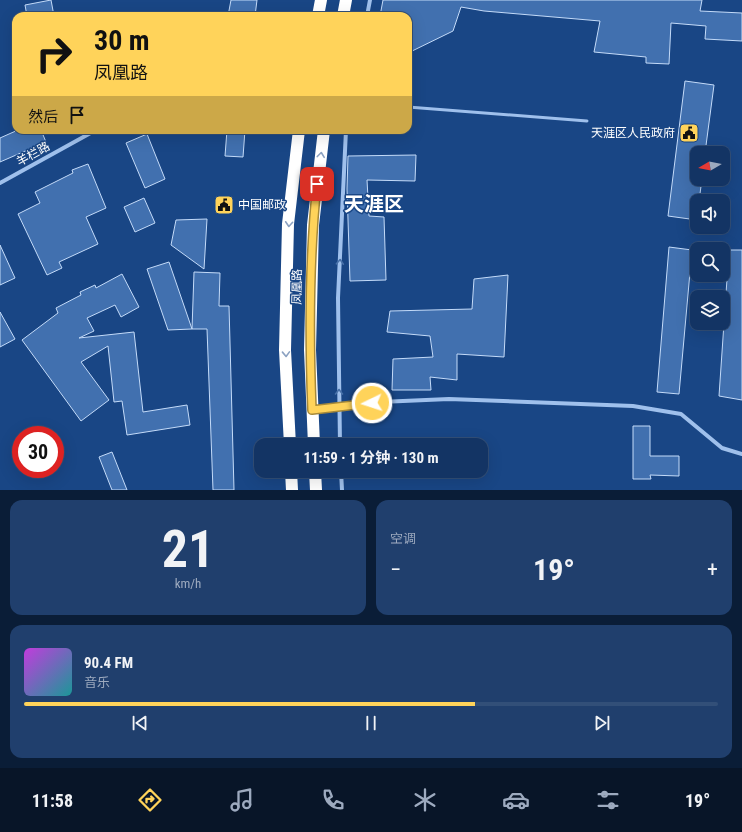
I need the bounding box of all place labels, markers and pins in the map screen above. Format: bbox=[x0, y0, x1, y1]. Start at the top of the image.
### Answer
public building icon: 天涯区人民政府 bbox=[678, 122, 700, 144]
place label: 天涯区人民政府 bbox=[591, 126, 675, 140]
pin bbox=[300, 167, 334, 201]
public building icon: 中国邮政 bbox=[213, 194, 235, 216]
place label: 中国邮政 bbox=[238, 198, 286, 212]

